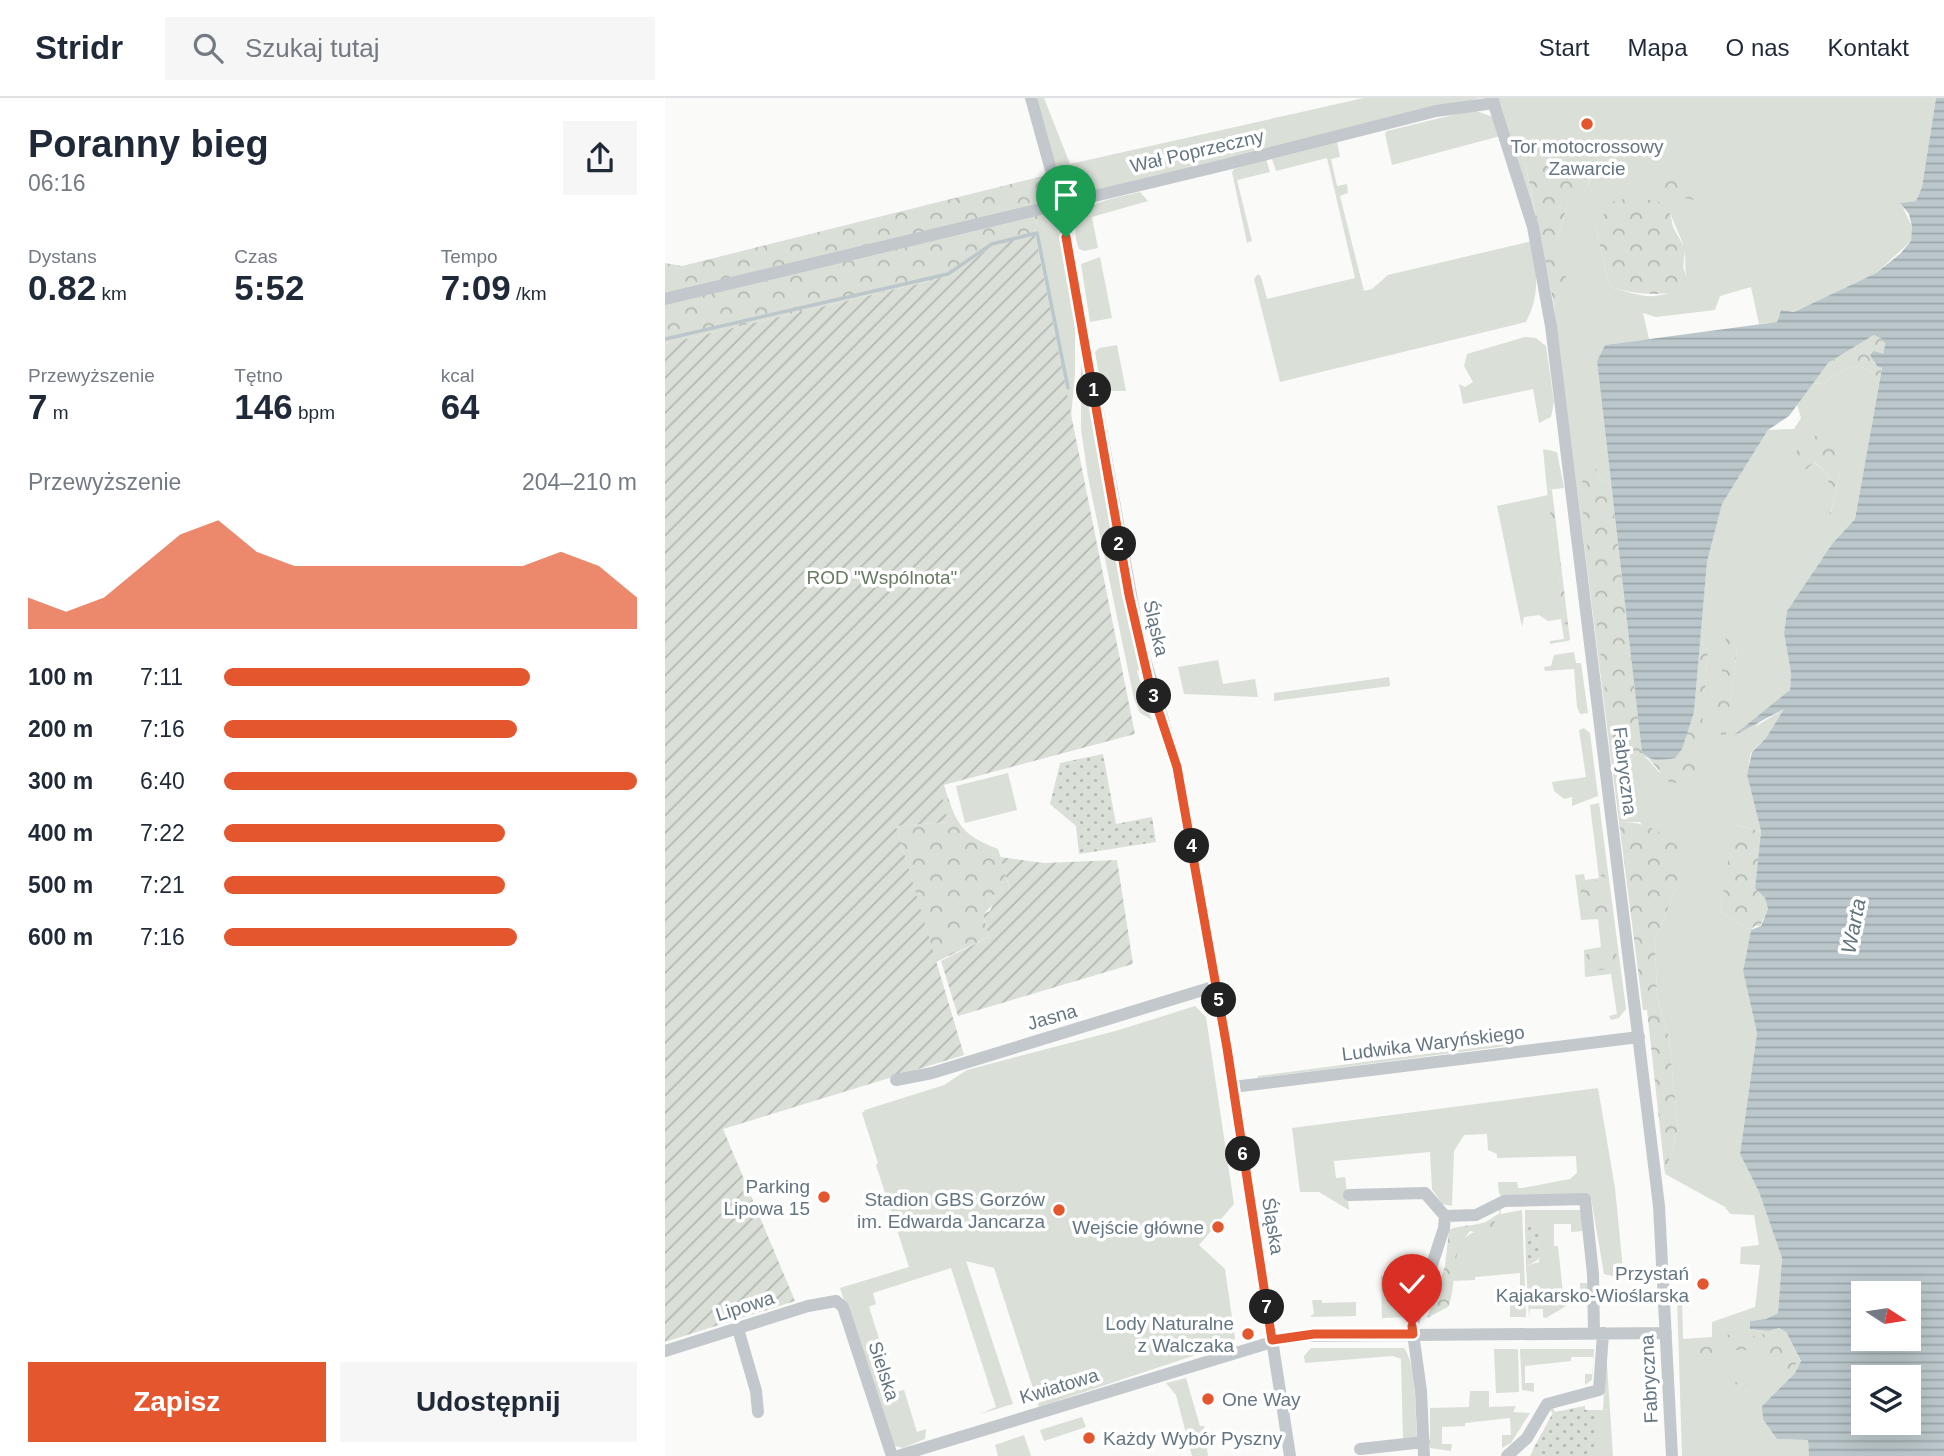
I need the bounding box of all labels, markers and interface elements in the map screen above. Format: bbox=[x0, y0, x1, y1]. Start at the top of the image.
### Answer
search box bbox=[165, 17, 655, 80]
text: Stridr bbox=[35, 29, 123, 66]
icon: search bbox=[189, 29, 227, 67]
text: Szukaj tutaj bbox=[245, 33, 379, 63]
text: Start bbox=[1539, 34, 1590, 61]
text: Mapa bbox=[1628, 34, 1688, 61]
text: O nas bbox=[1726, 34, 1790, 61]
text: Kontakt bbox=[1828, 34, 1909, 61]
marker: Tor motocrossowy Zawarcie bbox=[1579, 116, 1595, 132]
button: share bbox=[563, 121, 637, 195]
text: Poranny bieg bbox=[28, 123, 269, 165]
street label: Wał Poprzeczny bbox=[1128, 125, 1266, 177]
place label: Tor motocrossowy Zawarcie bbox=[1510, 136, 1664, 179]
pin bbox=[1036, 165, 1096, 237]
text: 06:16 bbox=[28, 170, 86, 196]
icon: arrive bbox=[1047, 176, 1085, 214]
text: Dystans bbox=[28, 246, 97, 267]
text: Czas bbox=[234, 246, 278, 267]
text: Tempo bbox=[441, 246, 498, 267]
text: 0.82 bbox=[28, 268, 96, 307]
text: 5:52 bbox=[234, 268, 304, 307]
text: 7:09 bbox=[441, 268, 511, 307]
text: km bbox=[96, 283, 127, 304]
text: /km bbox=[511, 283, 547, 304]
text: Przewyższenie bbox=[28, 365, 155, 386]
text: Tętno bbox=[234, 365, 283, 386]
text: kcal bbox=[441, 365, 474, 386]
pin: 1 bbox=[1077, 372, 1111, 408]
text: 1 bbox=[1088, 379, 1099, 400]
text: 7 bbox=[28, 387, 47, 426]
text: 146 bbox=[234, 387, 293, 426]
text: 64 bbox=[441, 387, 480, 426]
text: m bbox=[47, 402, 69, 423]
text: bpm bbox=[293, 402, 335, 423]
text: Przewyższenie bbox=[28, 469, 181, 495]
text: 204–210 m bbox=[522, 469, 637, 495]
pin: 2 bbox=[1101, 526, 1137, 562]
text: 2 bbox=[1113, 533, 1124, 554]
park label: ROD "Wspólnota" bbox=[807, 567, 957, 588]
street label: Śląska bbox=[1139, 598, 1173, 659]
text: 100 m bbox=[28, 664, 93, 690]
text: 7:11 bbox=[140, 664, 183, 690]
pin: 3 bbox=[1137, 678, 1171, 714]
text: 3 bbox=[1148, 685, 1159, 706]
text: 200 m bbox=[28, 716, 93, 742]
text: 7:16 bbox=[140, 716, 185, 742]
street label: Fabryczna bbox=[1609, 726, 1641, 817]
text: 300 m bbox=[28, 768, 93, 794]
text: 6:40 bbox=[140, 768, 185, 794]
text: 400 m bbox=[28, 820, 93, 846]
text: 7:22 bbox=[140, 820, 185, 846]
pin: 4 bbox=[1175, 828, 1209, 864]
text: 4 bbox=[1186, 835, 1197, 856]
text: 500 m bbox=[28, 872, 93, 898]
text: 7:21 bbox=[140, 872, 185, 898]
water label: Warta bbox=[1836, 896, 1870, 956]
text: 600 m bbox=[28, 924, 93, 950]
text: 7:16 bbox=[140, 924, 185, 950]
pin: 5 bbox=[1201, 982, 1237, 1018]
text: 5 bbox=[1213, 989, 1224, 1010]
street label: Jasna bbox=[1025, 1000, 1080, 1034]
street label: Ludwika Waryńskiego bbox=[1340, 1021, 1526, 1065]
pin: 6 bbox=[1225, 1136, 1261, 1172]
text: 6 bbox=[1237, 1143, 1248, 1164]
place label: Parking Lipowa 15 bbox=[723, 1176, 810, 1219]
marker: Parking Lipowa 15 bbox=[816, 1189, 832, 1205]
place label: Stadion GBS Gorzów im. Edwarda Jancarza bbox=[857, 1189, 1045, 1232]
street label: Śląska bbox=[1258, 1196, 1288, 1256]
marker: Stadion GBS Gorzów im. Edwarda Jancarza bbox=[1051, 1202, 1067, 1218]
place label: Wejście główne bbox=[1072, 1217, 1204, 1238]
marker: Wejście główne bbox=[1210, 1219, 1226, 1235]
pin bbox=[1382, 1254, 1442, 1326]
place label: Przystań Kajakarsko-Wioślarska bbox=[1496, 1263, 1689, 1306]
icon: check bbox=[1393, 1265, 1431, 1303]
marker: Przystań Kajakarsko-Wioślarska bbox=[1695, 1276, 1711, 1292]
north arrow bbox=[1851, 1281, 1921, 1351]
map controls bbox=[1851, 1281, 1921, 1435]
street label: Lipowa bbox=[713, 1287, 777, 1325]
pin: 7 bbox=[1249, 1290, 1285, 1324]
text: 7 bbox=[1261, 1296, 1272, 1317]
place label: Lody Naturalne z Walczaka bbox=[1105, 1313, 1234, 1356]
marker: Lody Naturalne z Walczaka bbox=[1240, 1326, 1256, 1342]
street label: Fabryczna bbox=[1636, 1334, 1662, 1424]
street label: Sielska bbox=[865, 1339, 904, 1404]
button: Zapisz bbox=[28, 1362, 326, 1442]
button: Udostępnij bbox=[340, 1362, 637, 1442]
street label: Kwiatowa bbox=[1017, 1364, 1101, 1408]
button: layers bbox=[1851, 1365, 1921, 1435]
place label: One Way bbox=[1222, 1389, 1301, 1410]
marker: One Way bbox=[1200, 1391, 1216, 1407]
place label: Każdy Wybór Pyszny bbox=[1103, 1428, 1283, 1449]
marker: Każdy Wybór Pyszny bbox=[1081, 1430, 1097, 1446]

